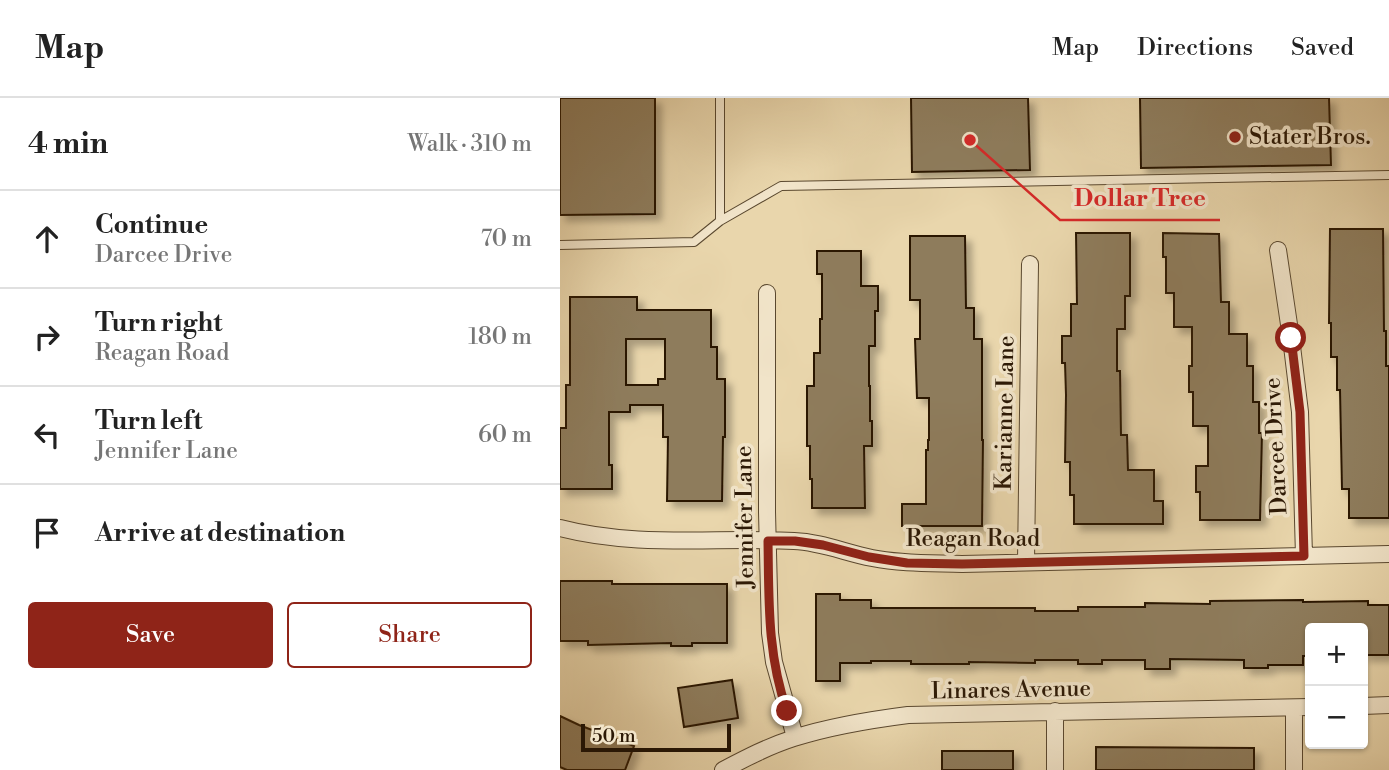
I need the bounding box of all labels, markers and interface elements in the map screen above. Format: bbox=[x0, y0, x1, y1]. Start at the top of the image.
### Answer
text: Map bbox=[35, 28, 104, 69]
text: Map bbox=[1052, 33, 1099, 63]
text: Directions bbox=[1137, 33, 1253, 63]
text: Saved bbox=[1291, 33, 1354, 63]
place label: Stater Bros. bbox=[1249, 123, 1371, 151]
text: 4 min bbox=[28, 125, 108, 163]
marker: Stater Bros. bbox=[1227, 129, 1243, 145]
text: Walk · 310 m bbox=[407, 130, 532, 158]
callout: Dollar Tree bbox=[1060, 175, 1220, 220]
text: Dollar Tree bbox=[1074, 184, 1206, 214]
text: Continue bbox=[95, 209, 208, 241]
icon: ahead bbox=[28, 220, 66, 258]
text: 70 m bbox=[481, 225, 532, 253]
text: Darcee Drive bbox=[95, 241, 232, 269]
text: Turn right bbox=[95, 307, 223, 339]
icon: right bbox=[28, 318, 66, 356]
route start bbox=[1275, 322, 1306, 353]
text: 180 m bbox=[468, 323, 532, 351]
street label: Karianne Lane bbox=[990, 335, 1020, 491]
text: Reagan Road bbox=[95, 339, 229, 367]
street label: Darcee Drive bbox=[1258, 377, 1294, 515]
text: Turn left bbox=[95, 405, 203, 437]
icon: left bbox=[28, 416, 66, 454]
text: 60 m bbox=[478, 421, 532, 449]
text: Jennifer Lane bbox=[95, 437, 238, 465]
street label: Jennifer Lane bbox=[730, 445, 760, 590]
icon: arrive bbox=[28, 514, 66, 552]
text: Arrive at destination bbox=[95, 517, 345, 549]
street label: Reagan Road bbox=[906, 525, 1040, 553]
button: Save bbox=[28, 602, 273, 668]
button: Share bbox=[287, 602, 532, 668]
map controls bbox=[1305, 623, 1368, 749]
button: + bbox=[1305, 623, 1368, 686]
street label: Linares Avenue bbox=[931, 675, 1091, 705]
button: − bbox=[1305, 686, 1368, 749]
route end bbox=[771, 695, 802, 726]
scale bar bbox=[581, 721, 732, 753]
text: 50 m bbox=[592, 724, 636, 748]

